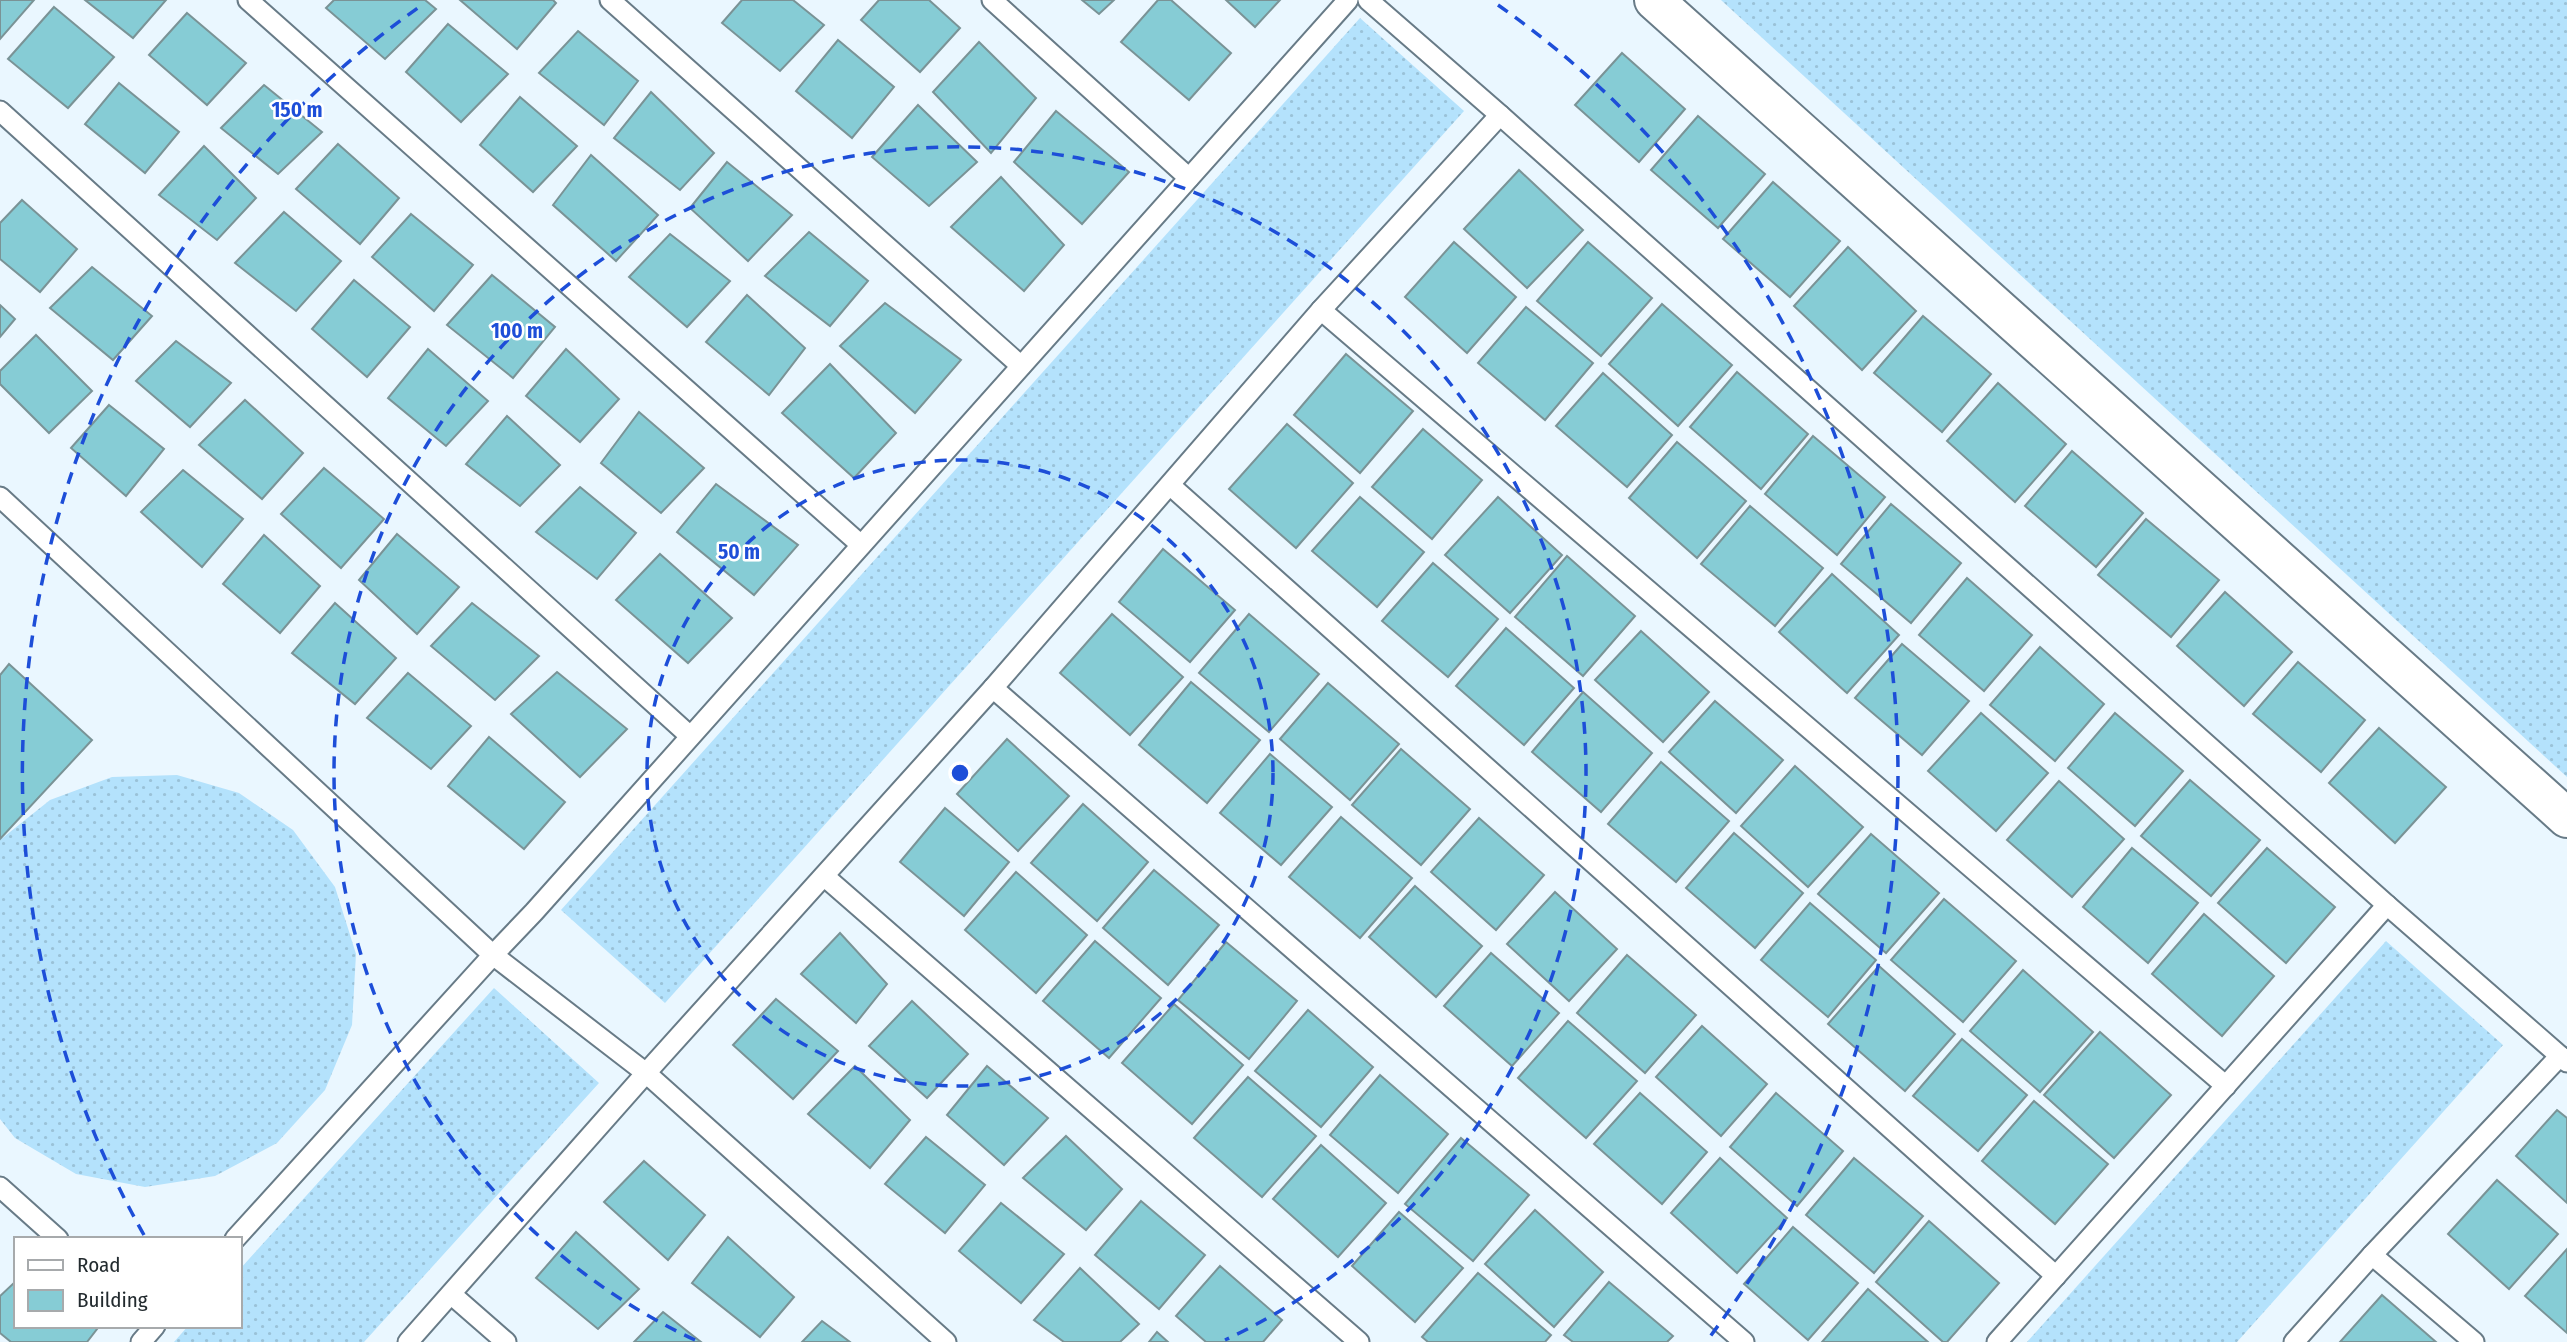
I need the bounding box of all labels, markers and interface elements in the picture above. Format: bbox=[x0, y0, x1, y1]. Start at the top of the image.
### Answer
text: 150 m bbox=[271, 97, 323, 123]
text: 100 m bbox=[491, 318, 543, 344]
text: 50 m bbox=[718, 539, 760, 565]
centre of rings bbox=[948, 761, 972, 785]
legend bbox=[14, 1237, 242, 1328]
text: Road bbox=[77, 1252, 121, 1278]
text: Building bbox=[77, 1287, 148, 1313]

